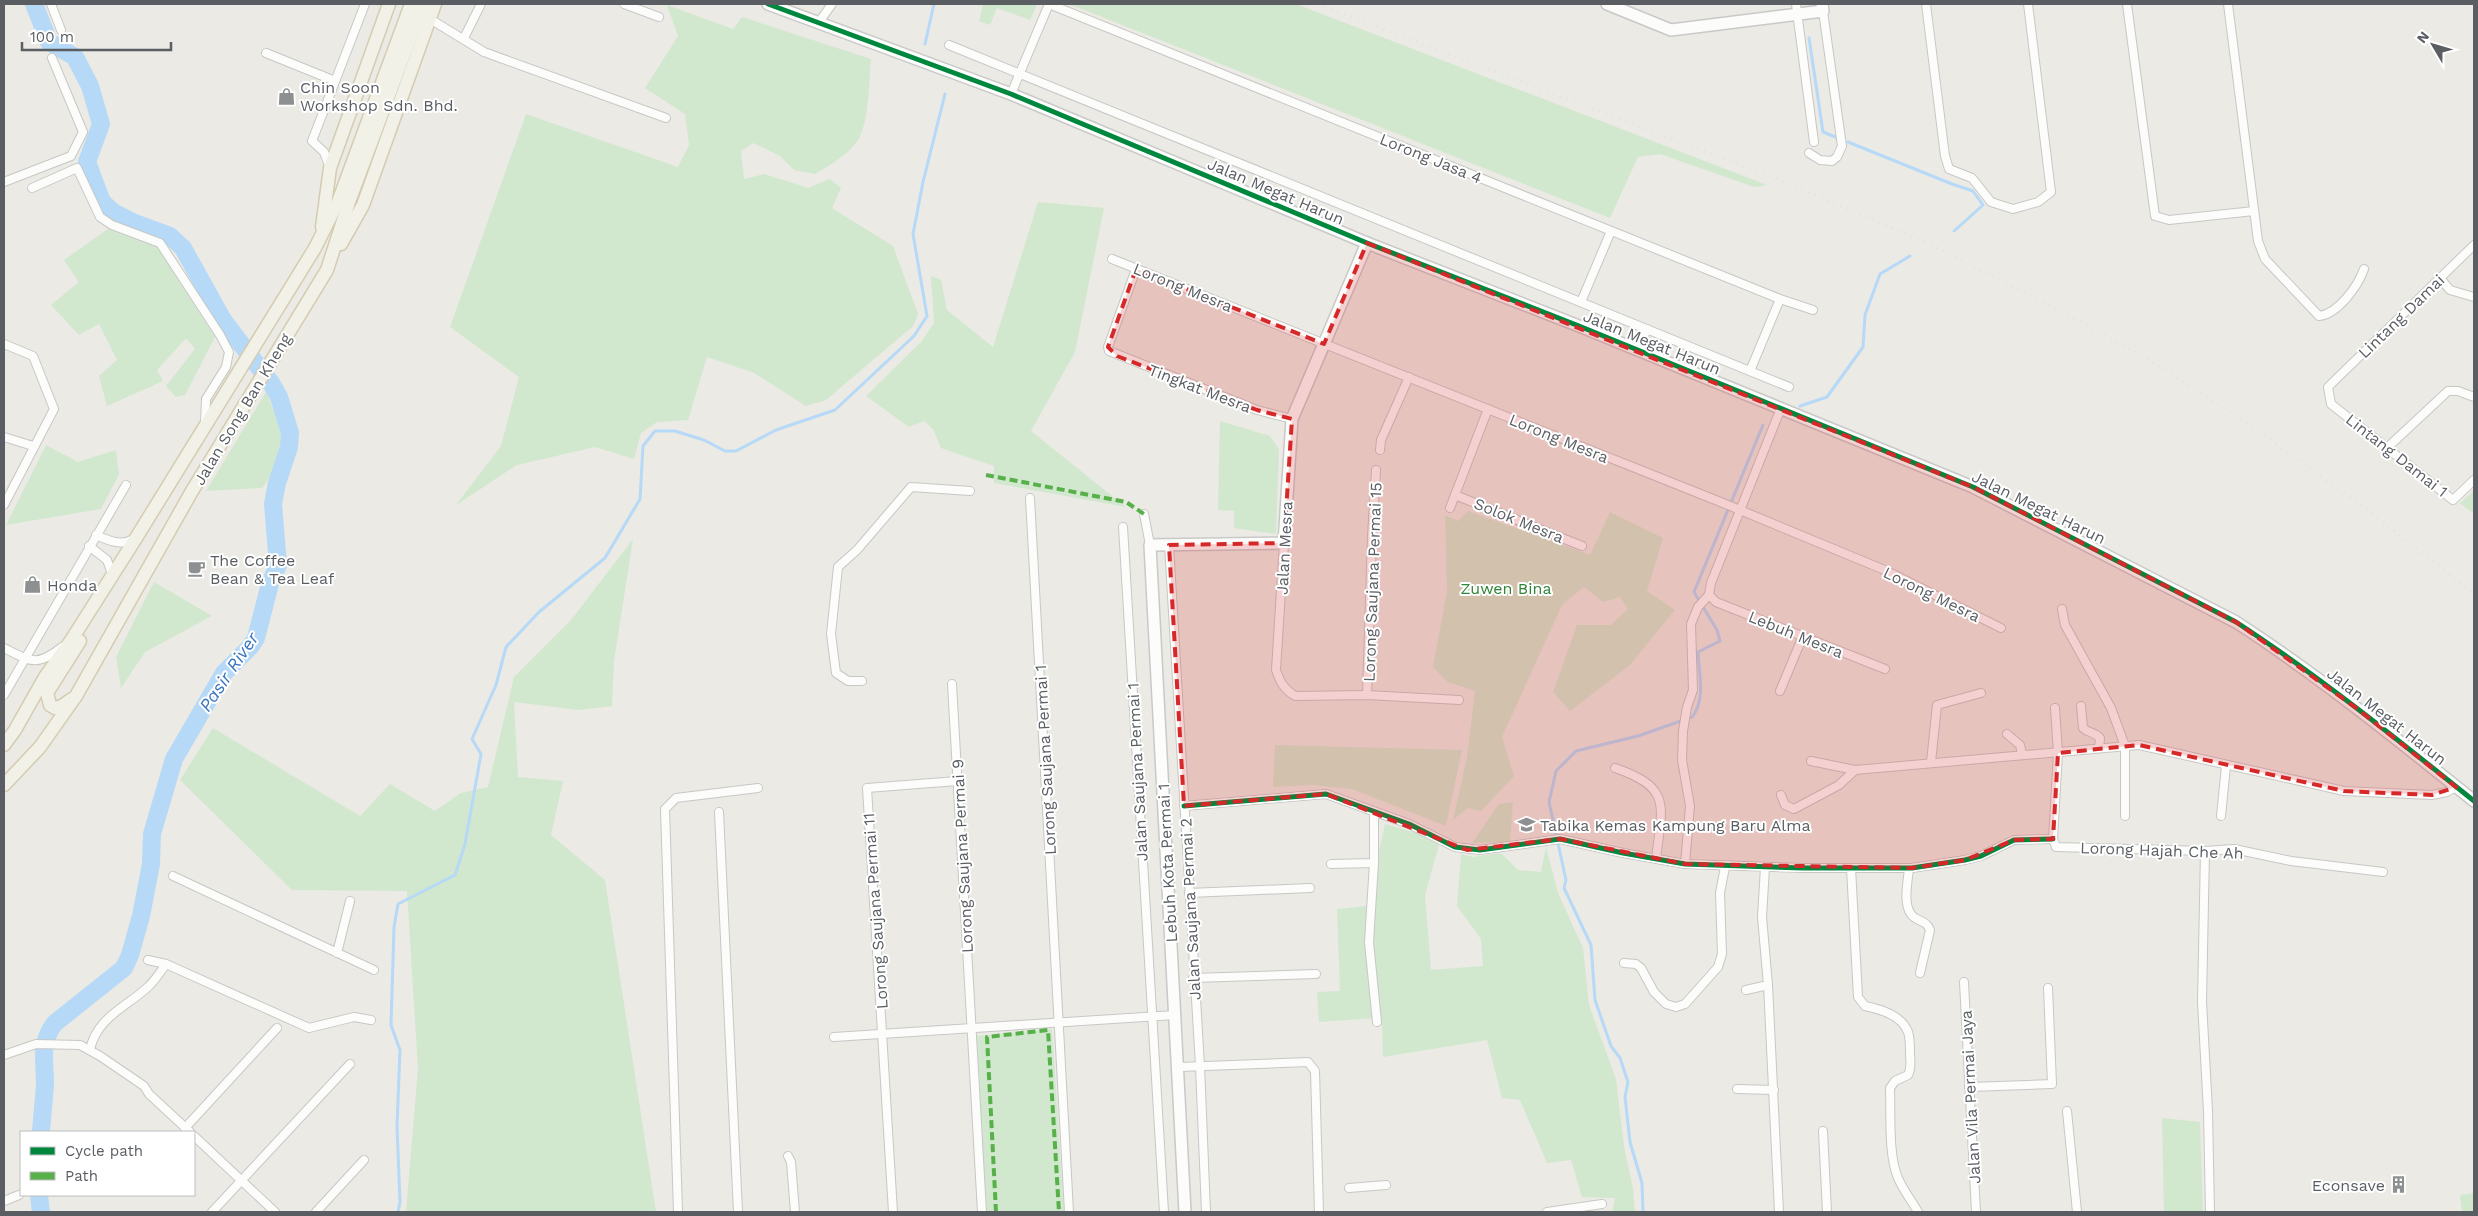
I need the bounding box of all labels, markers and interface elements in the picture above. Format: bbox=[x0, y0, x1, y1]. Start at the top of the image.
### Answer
scale bar bbox=[22, 20, 171, 52]
north arrow bbox=[2408, 20, 2458, 70]
text: 100 m bbox=[30, 28, 74, 46]
text: N bbox=[2413, 28, 2432, 46]
place label: Chin Soon Workshop Sdn. Bhd. bbox=[300, 78, 458, 115]
shop icon: Chin Soon Workshop Sdn. Bhd. bbox=[276, 86, 296, 106]
street label: Lorong Jasa 4 bbox=[1377, 129, 1485, 188]
street label: Jalan Megat Harun bbox=[1205, 154, 1347, 229]
street label: Lorong Mesra bbox=[1130, 259, 1235, 316]
street label: Lintang Damai bbox=[2354, 270, 2448, 362]
street label: Jalan Megat Harun bbox=[1580, 306, 1723, 379]
street label: Jalan Song Ban Kheng bbox=[190, 329, 296, 489]
street label: Tingkat Mesra bbox=[1146, 360, 1254, 417]
street label: Lorong Mesra bbox=[1506, 410, 1611, 467]
street label: Lintang Damai 1 bbox=[2342, 410, 2451, 501]
street label: Jalan Megat Harun bbox=[1969, 467, 2109, 548]
street label: Lorong Saujana Permai 15 bbox=[1360, 482, 1385, 682]
street label: Solok Mesra bbox=[1471, 494, 1566, 547]
street label: Jalan Mesra bbox=[1273, 501, 1296, 595]
place label: The Coffee Bean & Tea Leaf bbox=[210, 551, 335, 588]
cafe icon: The Coffee Bean & Tea Leaf bbox=[186, 559, 206, 579]
street label: Lorong Mesra bbox=[1880, 563, 1983, 626]
shop icon: Honda bbox=[23, 575, 43, 595]
place label: Honda bbox=[47, 576, 97, 595]
park label: Zuwen Bina bbox=[1460, 579, 1552, 598]
street label: Lebuh Mesra bbox=[1746, 607, 1846, 662]
water label: Pasir River bbox=[194, 627, 263, 715]
street label: Lorong Saujana Permai 1 bbox=[1031, 664, 1060, 856]
street label: Jalan Megat Harun bbox=[2323, 664, 2450, 769]
street label: Jalan Saujana Permai 1 bbox=[1123, 682, 1152, 862]
street label: Lorong Saujana Permai 9 bbox=[948, 758, 977, 954]
street label: Lebuh Kota Permai 1 bbox=[1154, 783, 1181, 943]
street label: Lorong Saujana Permai 11 bbox=[859, 812, 892, 1010]
school or university icon: Tabika Kemas Kampung Baru Alma bbox=[1516, 815, 1536, 835]
place label: Tabika Kemas Kampung Baru Alma bbox=[1540, 816, 1811, 835]
street label: Jalan Saujana Permai 2 bbox=[1176, 817, 1205, 1000]
street label: Lorong Hajah Che Ah bbox=[2080, 838, 2244, 863]
street label: Jalan Vila Permai Jaya bbox=[1956, 1010, 1985, 1184]
legend bbox=[20, 1131, 195, 1196]
text: Cycle path bbox=[65, 1142, 143, 1160]
text: Path bbox=[65, 1167, 98, 1185]
building icon: Econsave bbox=[2389, 1175, 2409, 1195]
place label: Econsave bbox=[2312, 1176, 2385, 1195]

